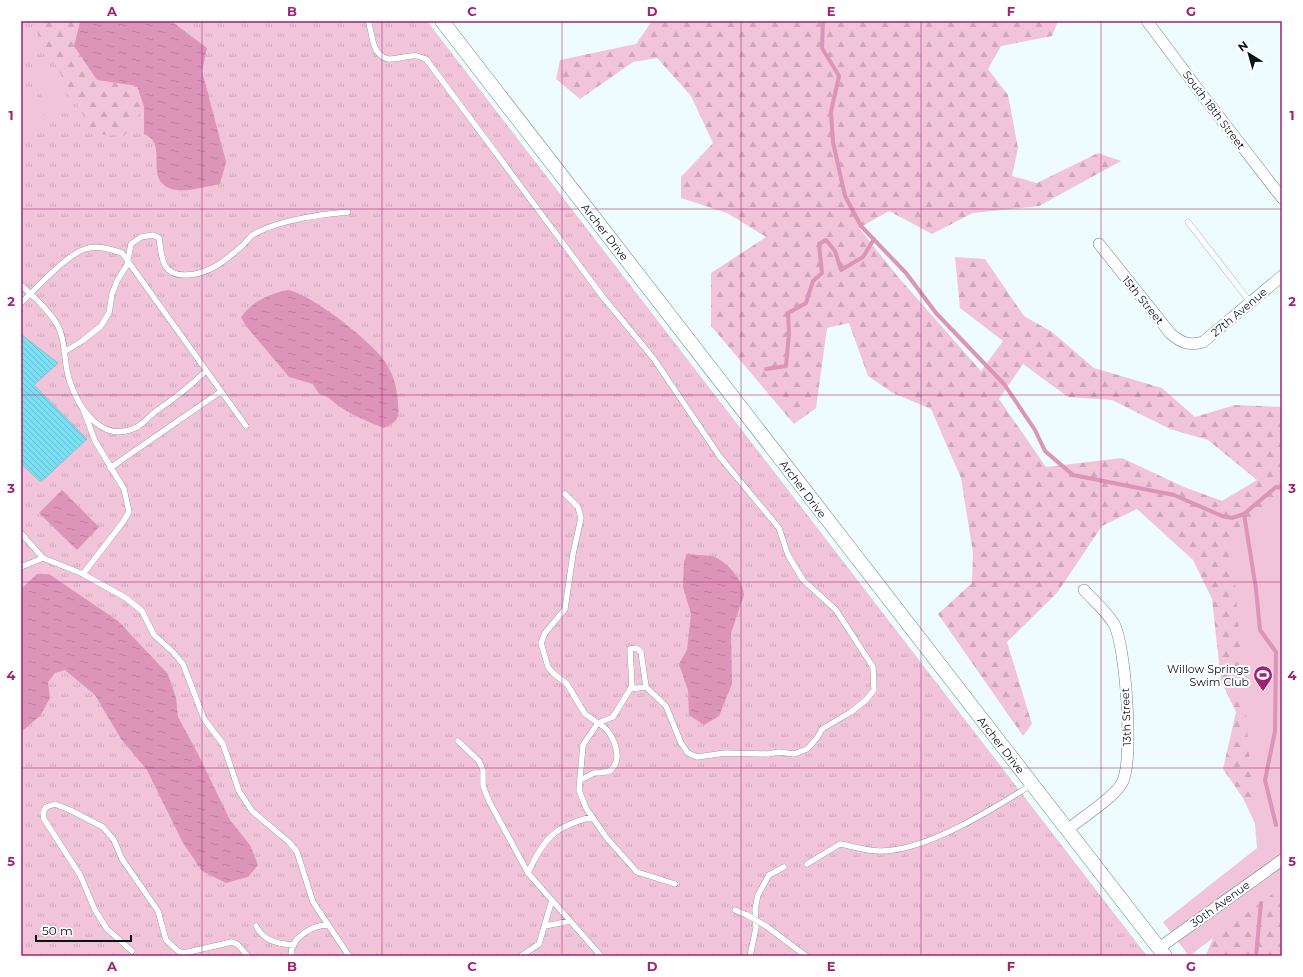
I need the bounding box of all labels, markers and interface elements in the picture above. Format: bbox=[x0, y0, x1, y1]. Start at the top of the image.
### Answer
text: A bbox=[106, 3, 118, 19]
text: B bbox=[287, 3, 297, 19]
text: C bbox=[467, 3, 477, 19]
text: D bbox=[647, 3, 658, 19]
text: E bbox=[827, 3, 836, 19]
text: F bbox=[1007, 3, 1015, 19]
text: G bbox=[1186, 3, 1196, 19]
north arrow bbox=[1229, 34, 1269, 74]
text: N bbox=[1235, 38, 1251, 54]
street label: South 18th Street bbox=[1180, 68, 1248, 153]
text: 1 bbox=[8, 107, 14, 123]
text: 1 bbox=[1289, 107, 1295, 123]
street label: Archer Drive bbox=[578, 201, 632, 264]
street label: 15th Street bbox=[1119, 273, 1167, 327]
street label: 27th Avenue bbox=[1208, 284, 1270, 339]
text: 2 bbox=[7, 293, 15, 309]
text: 2 bbox=[1288, 293, 1296, 309]
street label: Archer Drive bbox=[777, 457, 829, 521]
text: 3 bbox=[6, 480, 15, 496]
text: 3 bbox=[1287, 480, 1296, 496]
place label: Willow Springs Swim Club bbox=[1167, 662, 1250, 689]
sports icon: Willow Springs Swim Club bbox=[1252, 664, 1274, 692]
text: 4 bbox=[7, 667, 16, 683]
text: 4 bbox=[1288, 667, 1297, 683]
street label: 13th Street bbox=[1118, 687, 1134, 746]
street label: Archer Drive bbox=[974, 714, 1028, 777]
text: 5 bbox=[7, 853, 15, 869]
text: 5 bbox=[1288, 853, 1296, 869]
street label: 30th Avenue bbox=[1188, 878, 1253, 930]
scale bar bbox=[36, 917, 131, 943]
text: 50 m bbox=[42, 923, 73, 938]
text: A bbox=[106, 958, 118, 974]
text: B bbox=[287, 958, 297, 974]
text: C bbox=[467, 958, 477, 974]
text: D bbox=[647, 958, 658, 974]
text: E bbox=[827, 958, 836, 974]
text: F bbox=[1007, 958, 1015, 974]
text: G bbox=[1186, 958, 1196, 974]

